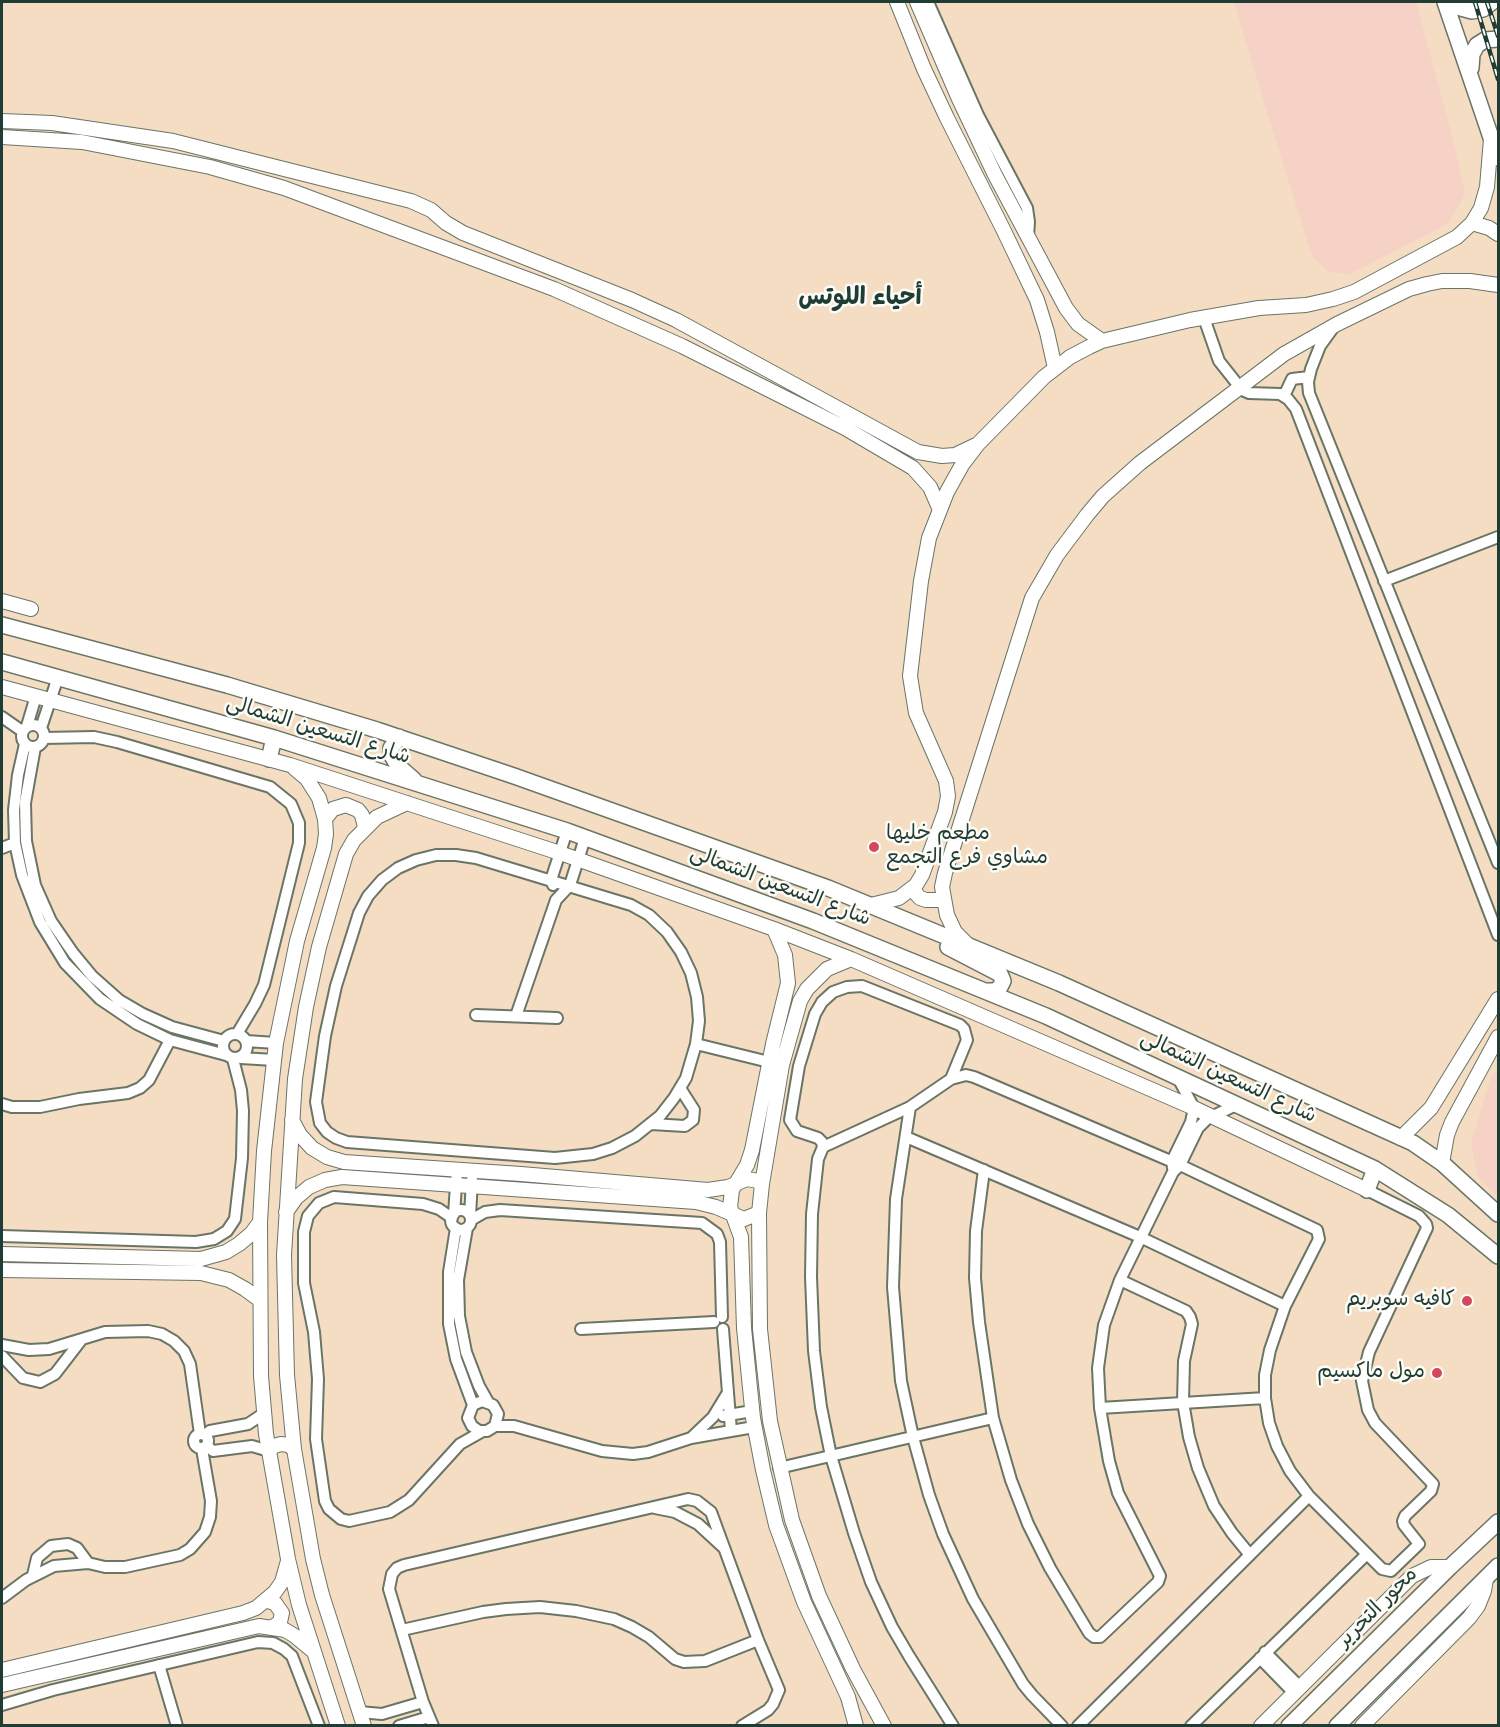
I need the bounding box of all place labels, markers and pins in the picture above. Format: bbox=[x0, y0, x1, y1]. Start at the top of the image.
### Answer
place label: مطعم خليها مشاوي فرع التجمع bbox=[886, 822, 1048, 872]
marker: مطعم خليها مشاوي فرع التجمع bbox=[867, 840, 881, 854]
place label: كافيه سوبريم bbox=[1346, 1288, 1455, 1314]
marker: كافيه سوبريم bbox=[1460, 1294, 1474, 1308]
place label: مول ماكسيم bbox=[1317, 1360, 1425, 1386]
marker: مول ماكسيم bbox=[1430, 1366, 1444, 1380]

